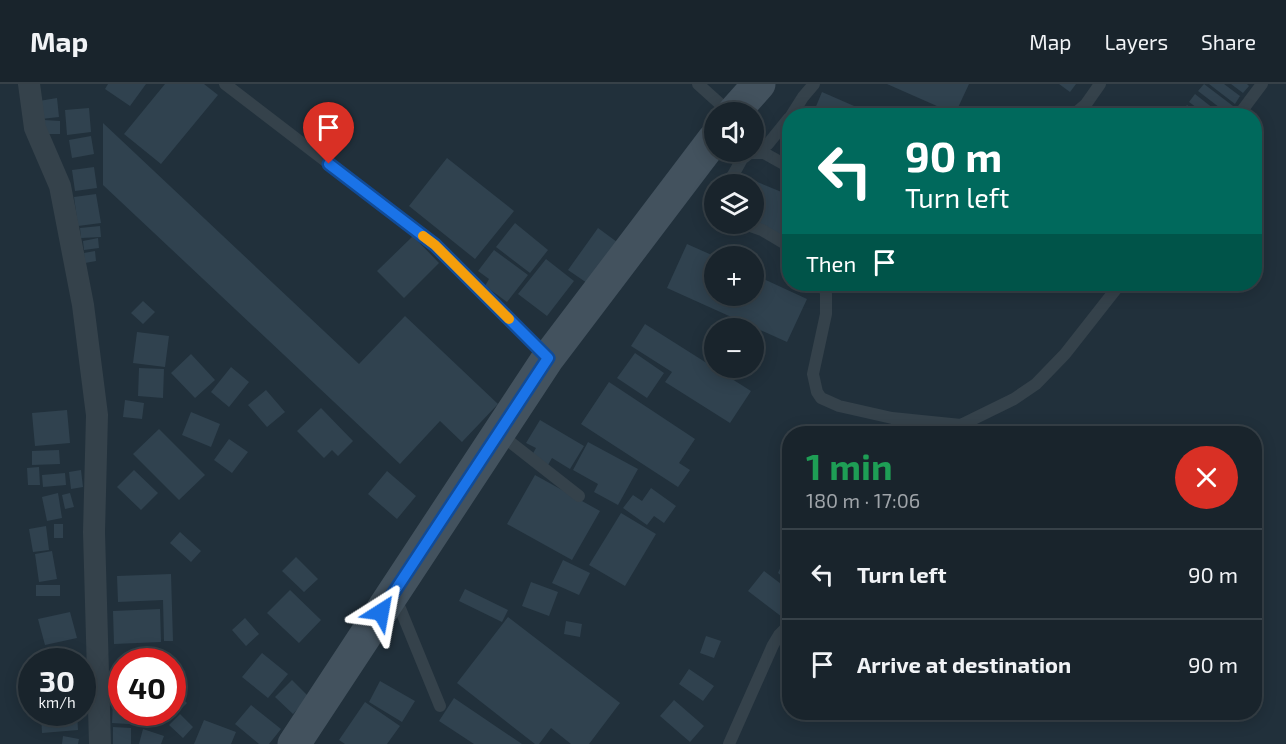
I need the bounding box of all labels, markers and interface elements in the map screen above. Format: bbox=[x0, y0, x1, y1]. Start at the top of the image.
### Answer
text: Map bbox=[30, 24, 88, 58]
text: Map bbox=[1029, 29, 1071, 54]
text: Layers bbox=[1104, 29, 1168, 54]
text: Share bbox=[1201, 29, 1256, 54]
pin bbox=[303, 102, 354, 164]
map controls bbox=[704, 102, 764, 378]
button: sound bbox=[704, 102, 764, 162]
icon: arrive bbox=[312, 111, 345, 144]
text: 90 m bbox=[905, 130, 1002, 180]
icon: left bbox=[806, 132, 884, 210]
button: layers bbox=[704, 174, 764, 234]
text: Turn left bbox=[905, 181, 1009, 213]
button: + bbox=[704, 246, 764, 306]
icon: arrive bbox=[868, 246, 901, 279]
text: Then bbox=[806, 250, 856, 276]
button: − bbox=[704, 318, 764, 378]
text: 1 min bbox=[806, 444, 893, 487]
button: close bbox=[1175, 446, 1238, 509]
text: 180 m · 17:06 bbox=[806, 488, 920, 512]
icon: left bbox=[806, 558, 839, 591]
text: Turn left bbox=[857, 561, 946, 587]
text: 90 m bbox=[1188, 561, 1238, 587]
position arrow bbox=[349, 580, 413, 644]
speed limit sign: 40 bbox=[108, 648, 186, 726]
icon: arrive bbox=[806, 648, 839, 681]
text: Arrive at destination bbox=[857, 651, 1071, 677]
text: 90 m bbox=[1188, 651, 1238, 677]
text: 30 bbox=[39, 662, 75, 698]
text: km/h bbox=[38, 693, 76, 711]

